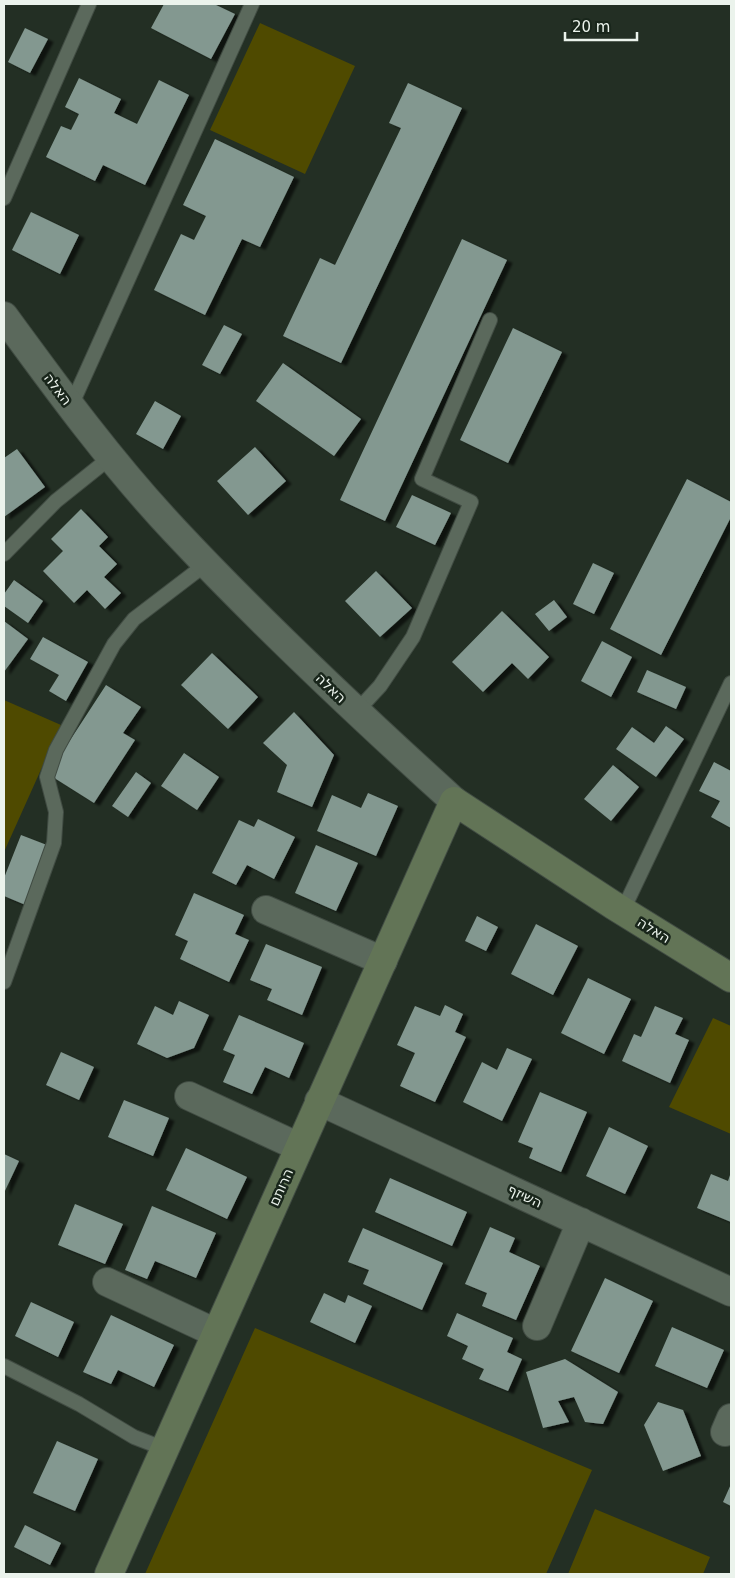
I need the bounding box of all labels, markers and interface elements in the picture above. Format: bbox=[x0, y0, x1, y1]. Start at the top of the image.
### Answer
scale bar bbox=[565, 10, 638, 42]
text: 20 m bbox=[572, 18, 610, 36]
street label: האלה bbox=[41, 370, 75, 408]
street label: האלה bbox=[313, 670, 349, 706]
street label: האלה bbox=[635, 914, 673, 946]
street label: הרותם bbox=[266, 1166, 296, 1208]
street label: השיזף bbox=[505, 1181, 545, 1211]

